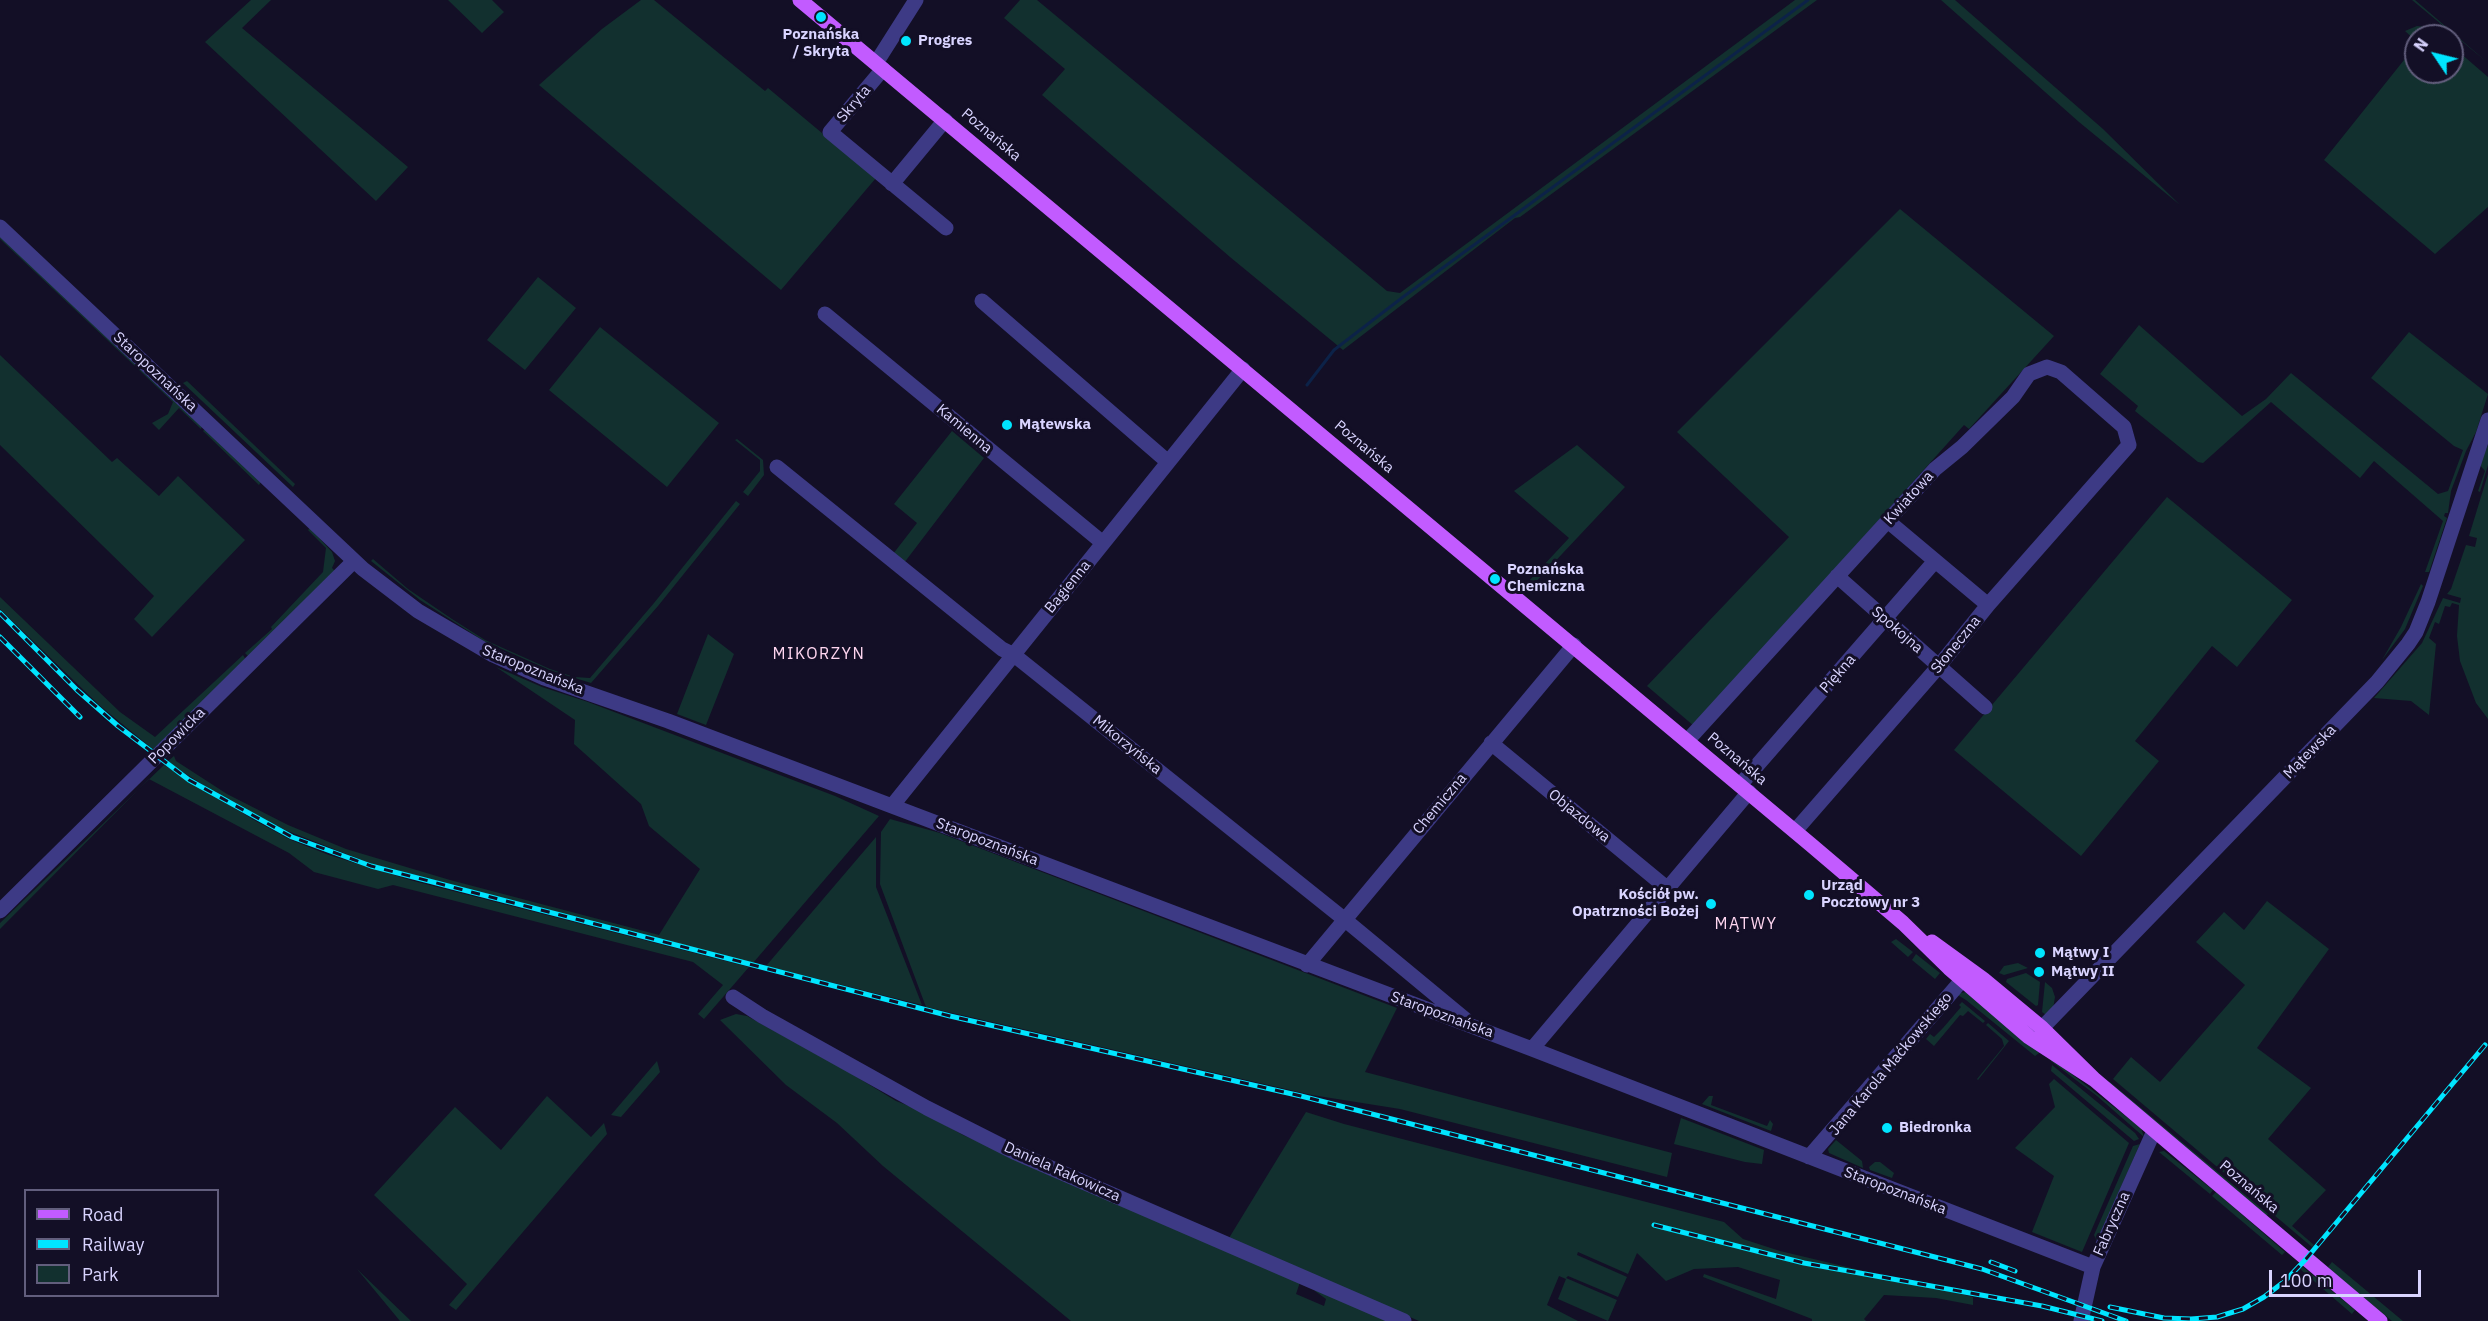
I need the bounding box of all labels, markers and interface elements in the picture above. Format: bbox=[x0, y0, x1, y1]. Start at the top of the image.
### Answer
marker: Poznańska / Skryta bbox=[814, 10, 828, 24]
north arrow bbox=[2404, 24, 2464, 84]
place label: Poznańska / Skryta bbox=[783, 26, 859, 61]
place label: Progres bbox=[918, 32, 972, 50]
marker: Progres bbox=[899, 34, 913, 48]
text: N bbox=[2409, 34, 2432, 55]
street label: Skryta bbox=[833, 82, 875, 126]
street label: Poznańska bbox=[958, 105, 1024, 165]
street label: Staropoznańska bbox=[109, 329, 201, 415]
street label: Kamienna bbox=[932, 400, 996, 458]
place label: Mątewska bbox=[1019, 416, 1091, 434]
street label: Poznańska bbox=[1331, 417, 1397, 477]
marker: Mątewska bbox=[1000, 418, 1014, 432]
street label: Kwiatowa bbox=[1880, 468, 1938, 528]
street label: Bagienna bbox=[1041, 557, 1095, 617]
place label: Poznańska Chemiczna bbox=[1507, 561, 1585, 596]
marker: Poznańska Chemiczna bbox=[1488, 572, 1502, 586]
street label: Spokojna bbox=[1868, 603, 1926, 657]
street label: Słoneczna bbox=[1927, 612, 1985, 678]
street label: Staropoznańska bbox=[480, 641, 586, 699]
district label: MIKORZYN bbox=[773, 644, 865, 664]
street label: Piękna bbox=[1816, 651, 1860, 697]
street label: Popowicka bbox=[145, 704, 209, 768]
street label: Mikorzyńska bbox=[1089, 712, 1165, 778]
street label: Mątewska bbox=[2280, 721, 2340, 783]
street label: Poznańska bbox=[1704, 729, 1770, 789]
street label: Chemiczna bbox=[1409, 770, 1471, 838]
street label: Objazdowa bbox=[1544, 786, 1614, 846]
street label: Staropoznańska bbox=[933, 814, 1041, 870]
place label: Urząd Pocztowy nr 3 bbox=[1821, 877, 1920, 912]
place label: Kościół pw. Opatrzności Bożej bbox=[1572, 886, 1699, 921]
marker: Urząd Pocztowy nr 3 bbox=[1802, 888, 1816, 902]
marker: Kościół pw. Opatrzności Bożej bbox=[1704, 897, 1718, 911]
district label: MĄTWY bbox=[1715, 914, 1777, 934]
place label: Mątwy I bbox=[2052, 944, 2109, 962]
marker: Mątwy I bbox=[2033, 946, 2047, 960]
place label: Mątwy II bbox=[2051, 963, 2115, 981]
marker: Mątwy II bbox=[2032, 965, 2046, 979]
street label: Staropoznańska bbox=[1388, 988, 1496, 1042]
street label: Jana Karola Maćkowskiego bbox=[1826, 989, 1956, 1139]
place label: Biedronka bbox=[1899, 1119, 1971, 1137]
marker: Biedronka bbox=[1880, 1121, 1894, 1135]
street label: Daniela Rakowicza bbox=[1001, 1138, 1123, 1206]
street label: Poznańska bbox=[2216, 1157, 2282, 1217]
street label: Staropoznańska bbox=[1841, 1163, 1949, 1219]
legend bbox=[24, 1189, 219, 1297]
street label: Fabryczna bbox=[2090, 1189, 2134, 1259]
text: Road bbox=[82, 1203, 123, 1226]
text: Railway bbox=[82, 1233, 144, 1256]
scale bar bbox=[2272, 1258, 2424, 1296]
text: Park bbox=[82, 1263, 118, 1286]
text: 100 m bbox=[2280, 1269, 2332, 1292]

